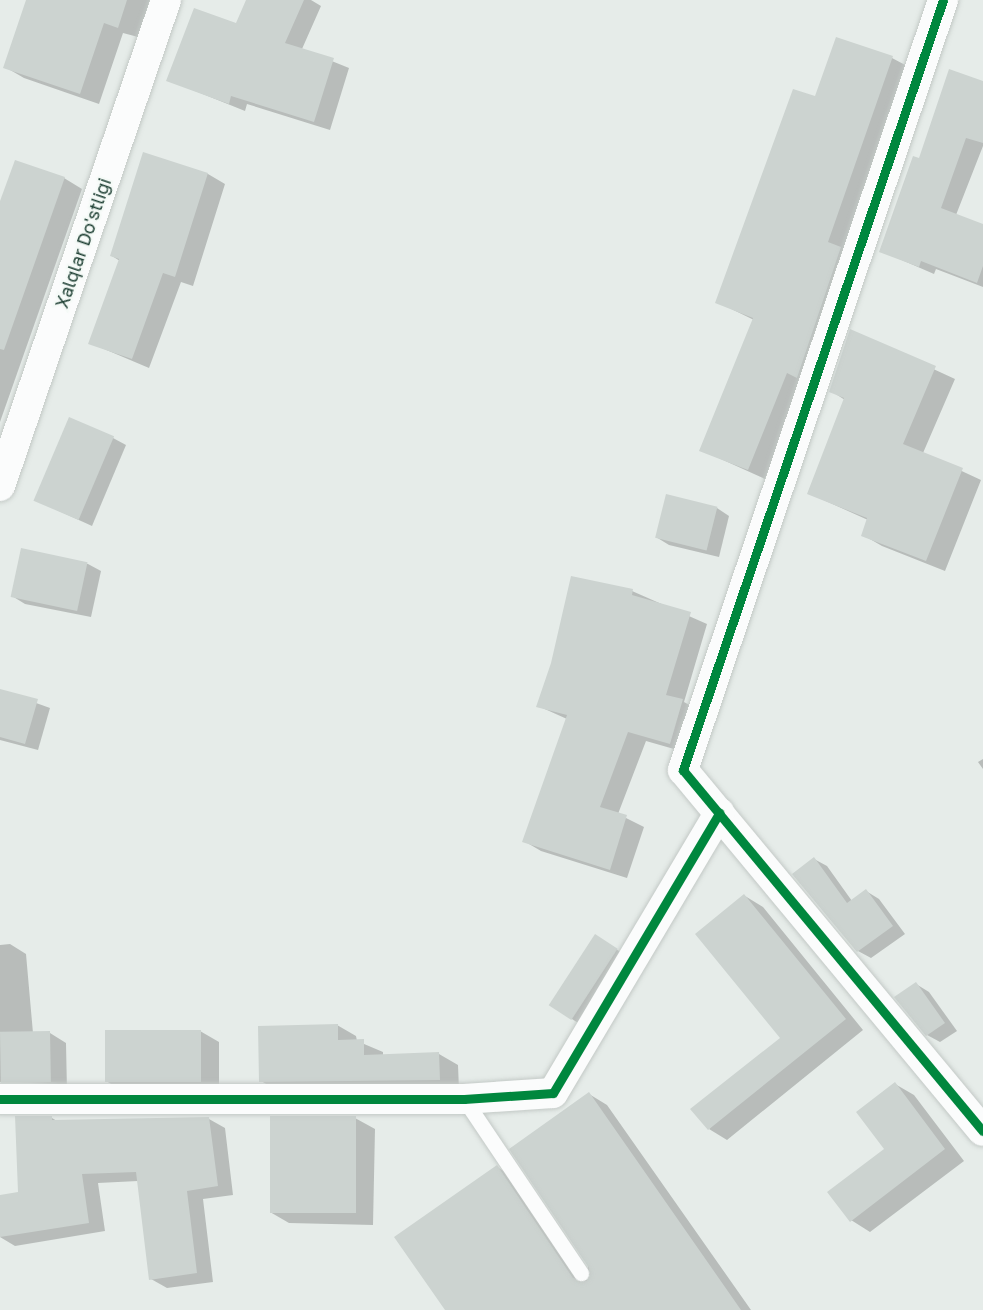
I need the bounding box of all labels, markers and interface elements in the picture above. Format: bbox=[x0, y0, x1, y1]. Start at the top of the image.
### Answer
street label: Xalqlar Do'stligi bbox=[51, 175, 115, 311]

